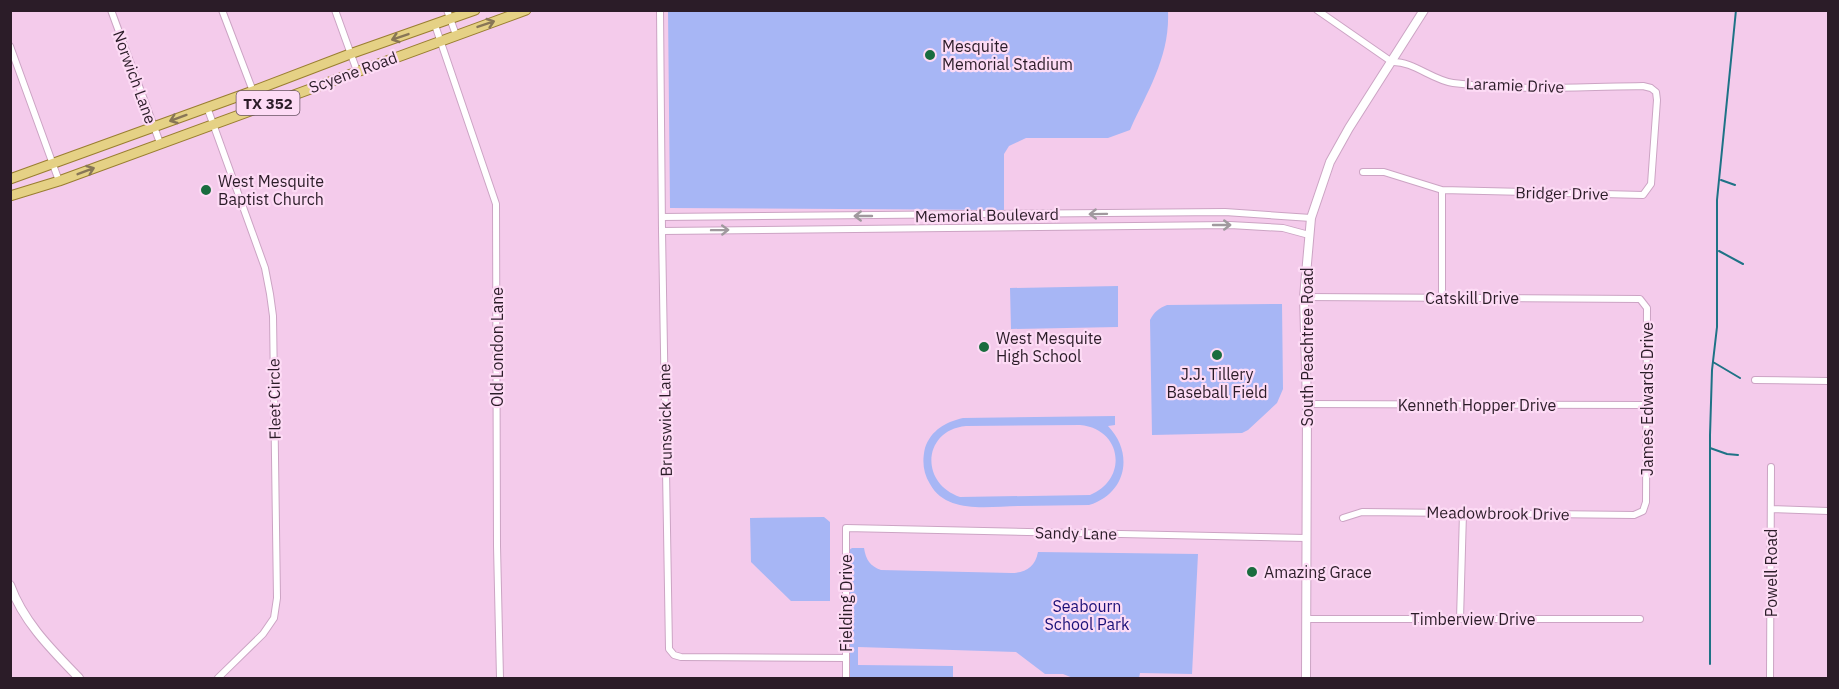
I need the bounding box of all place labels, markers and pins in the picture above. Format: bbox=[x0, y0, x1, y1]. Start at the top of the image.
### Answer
place label: Mesquite Memorial Stadium bbox=[942, 36, 1073, 74]
marker: Mesquite Memorial Stadium bbox=[923, 48, 937, 62]
place label: West Mesquite Baptist Church bbox=[218, 171, 324, 209]
marker: West Mesquite Baptist Church bbox=[199, 183, 213, 197]
place label: West Mesquite High School bbox=[996, 328, 1102, 366]
marker: West Mesquite High School bbox=[977, 340, 991, 354]
marker: J.J. Tillery Baseball Field bbox=[1210, 348, 1224, 362]
place label: J.J. Tillery Baseball Field bbox=[1166, 364, 1268, 402]
place label: Amazing Grace bbox=[1264, 562, 1372, 582]
marker: Amazing Grace bbox=[1245, 565, 1259, 579]

